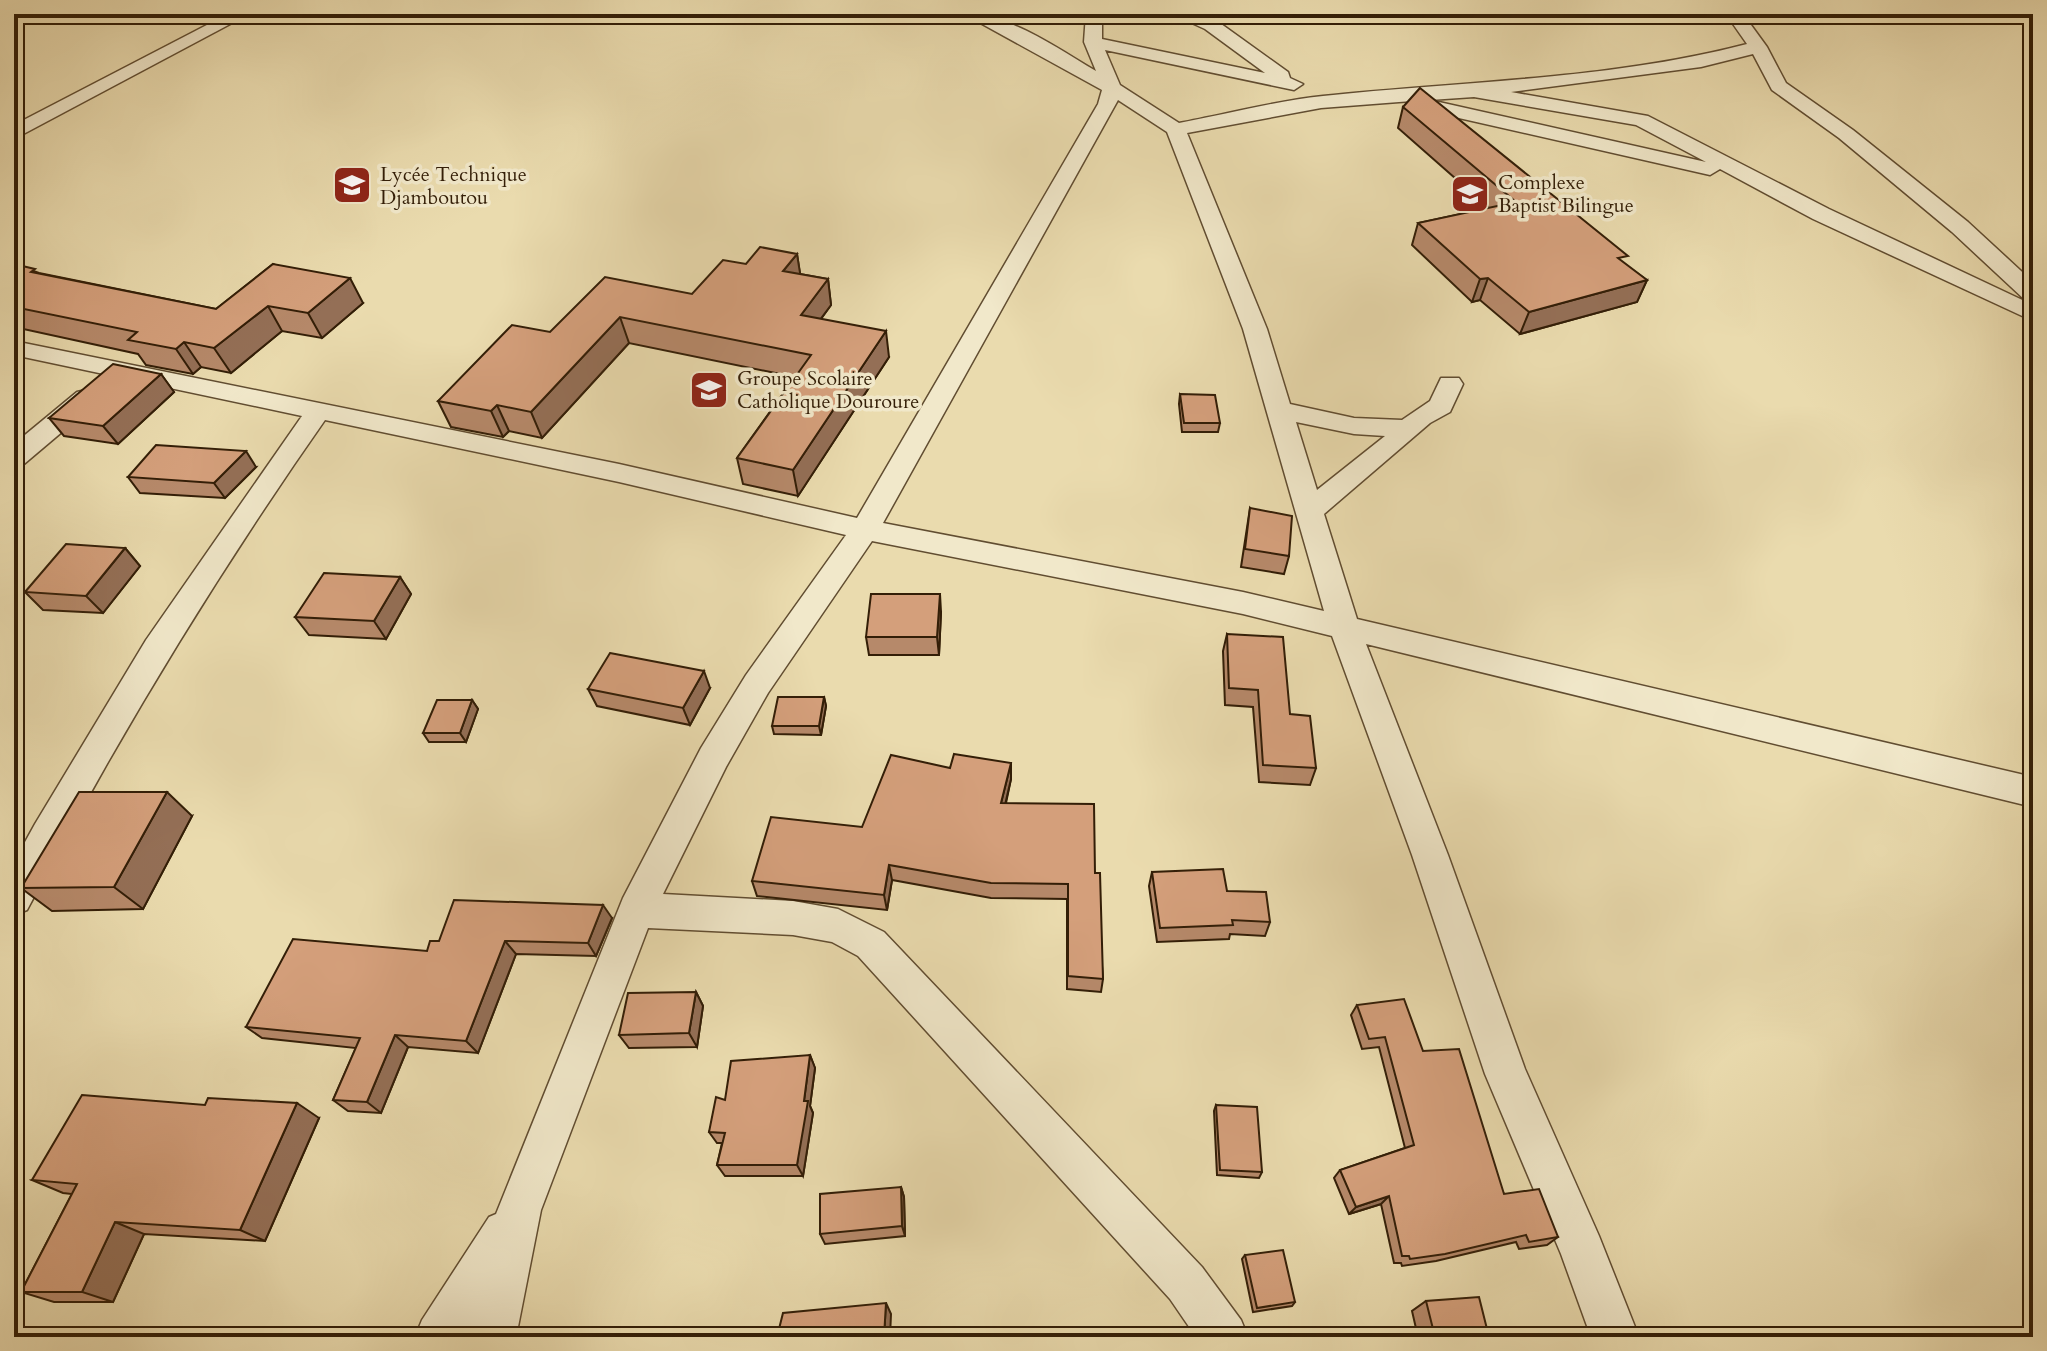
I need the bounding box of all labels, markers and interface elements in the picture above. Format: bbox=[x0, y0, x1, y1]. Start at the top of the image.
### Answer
place label: Lycée Technique Djamboutou bbox=[380, 161, 527, 211]
school or university icon: Lycée Technique Djamboutou bbox=[331, 164, 373, 206]
place label: Complexe Baptist Bilingue bbox=[1498, 169, 1634, 219]
school or university icon: Complexe Baptist Bilingue bbox=[1449, 173, 1491, 215]
place label: Groupe Scolaire Catholique Douroure bbox=[737, 365, 919, 415]
school or university icon: Groupe Scolaire Catholique Douroure bbox=[688, 369, 730, 411]

